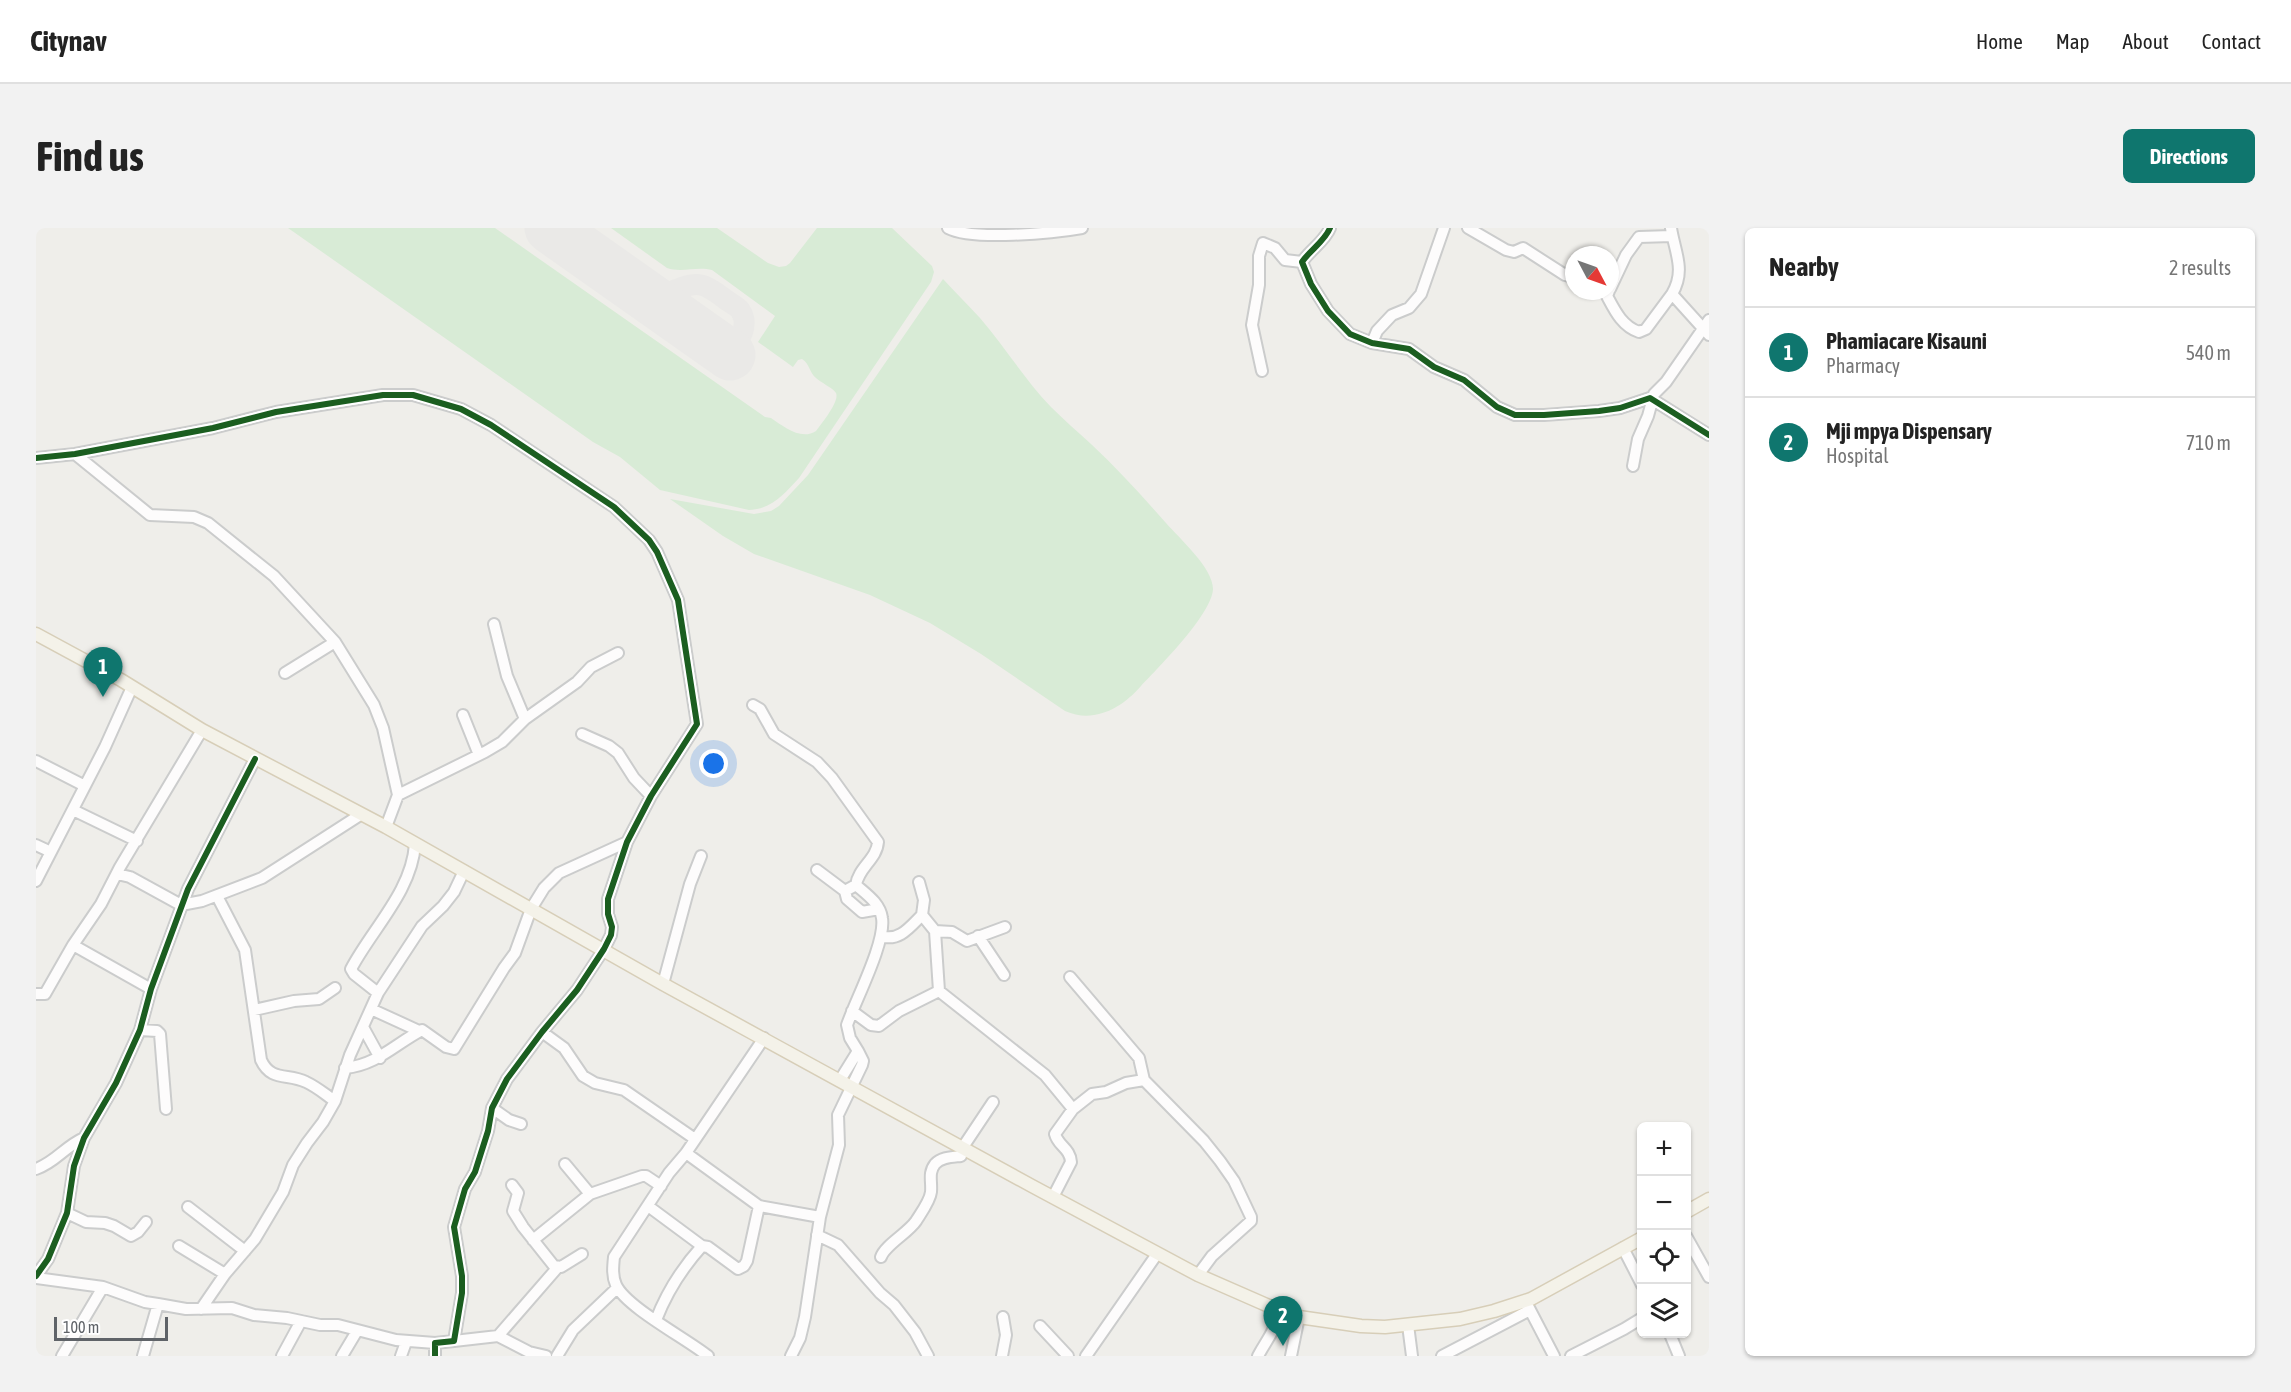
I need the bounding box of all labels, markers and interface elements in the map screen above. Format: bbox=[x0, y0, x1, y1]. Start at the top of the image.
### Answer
text: Citynav bbox=[30, 25, 107, 57]
text: Home bbox=[1976, 29, 2023, 53]
text: Map bbox=[2056, 29, 2090, 53]
text: About bbox=[2123, 29, 2169, 53]
text: Contact bbox=[2202, 29, 2261, 53]
button: Directions bbox=[2123, 129, 2255, 183]
text: Find us bbox=[36, 132, 144, 180]
north arrow bbox=[1565, 246, 1619, 300]
text: Nearby bbox=[1769, 252, 1839, 282]
text: 2 results bbox=[2169, 256, 2231, 279]
text: Phamiacare Kisauni bbox=[1826, 328, 1987, 354]
text: 1 bbox=[1784, 341, 1793, 364]
text: 540 m bbox=[2186, 341, 2231, 364]
text: Pharmacy bbox=[1826, 354, 1900, 377]
text: Mji mpya Dispensary bbox=[1826, 418, 1992, 444]
text: 2 bbox=[1784, 431, 1793, 454]
text: 710 m bbox=[2186, 431, 2231, 454]
text: Hospital bbox=[1826, 444, 1889, 467]
pin: 1 bbox=[84, 648, 122, 697]
your location bbox=[699, 749, 728, 778]
map controls bbox=[1637, 1122, 1691, 1338]
button: + bbox=[1637, 1122, 1691, 1176]
button: − bbox=[1637, 1176, 1691, 1230]
button: locate bbox=[1637, 1230, 1691, 1284]
button: layers bbox=[1637, 1284, 1691, 1338]
pin: 2 bbox=[1264, 1296, 1302, 1346]
scale bar bbox=[54, 1314, 168, 1342]
text: 100 m bbox=[63, 1318, 99, 1336]

